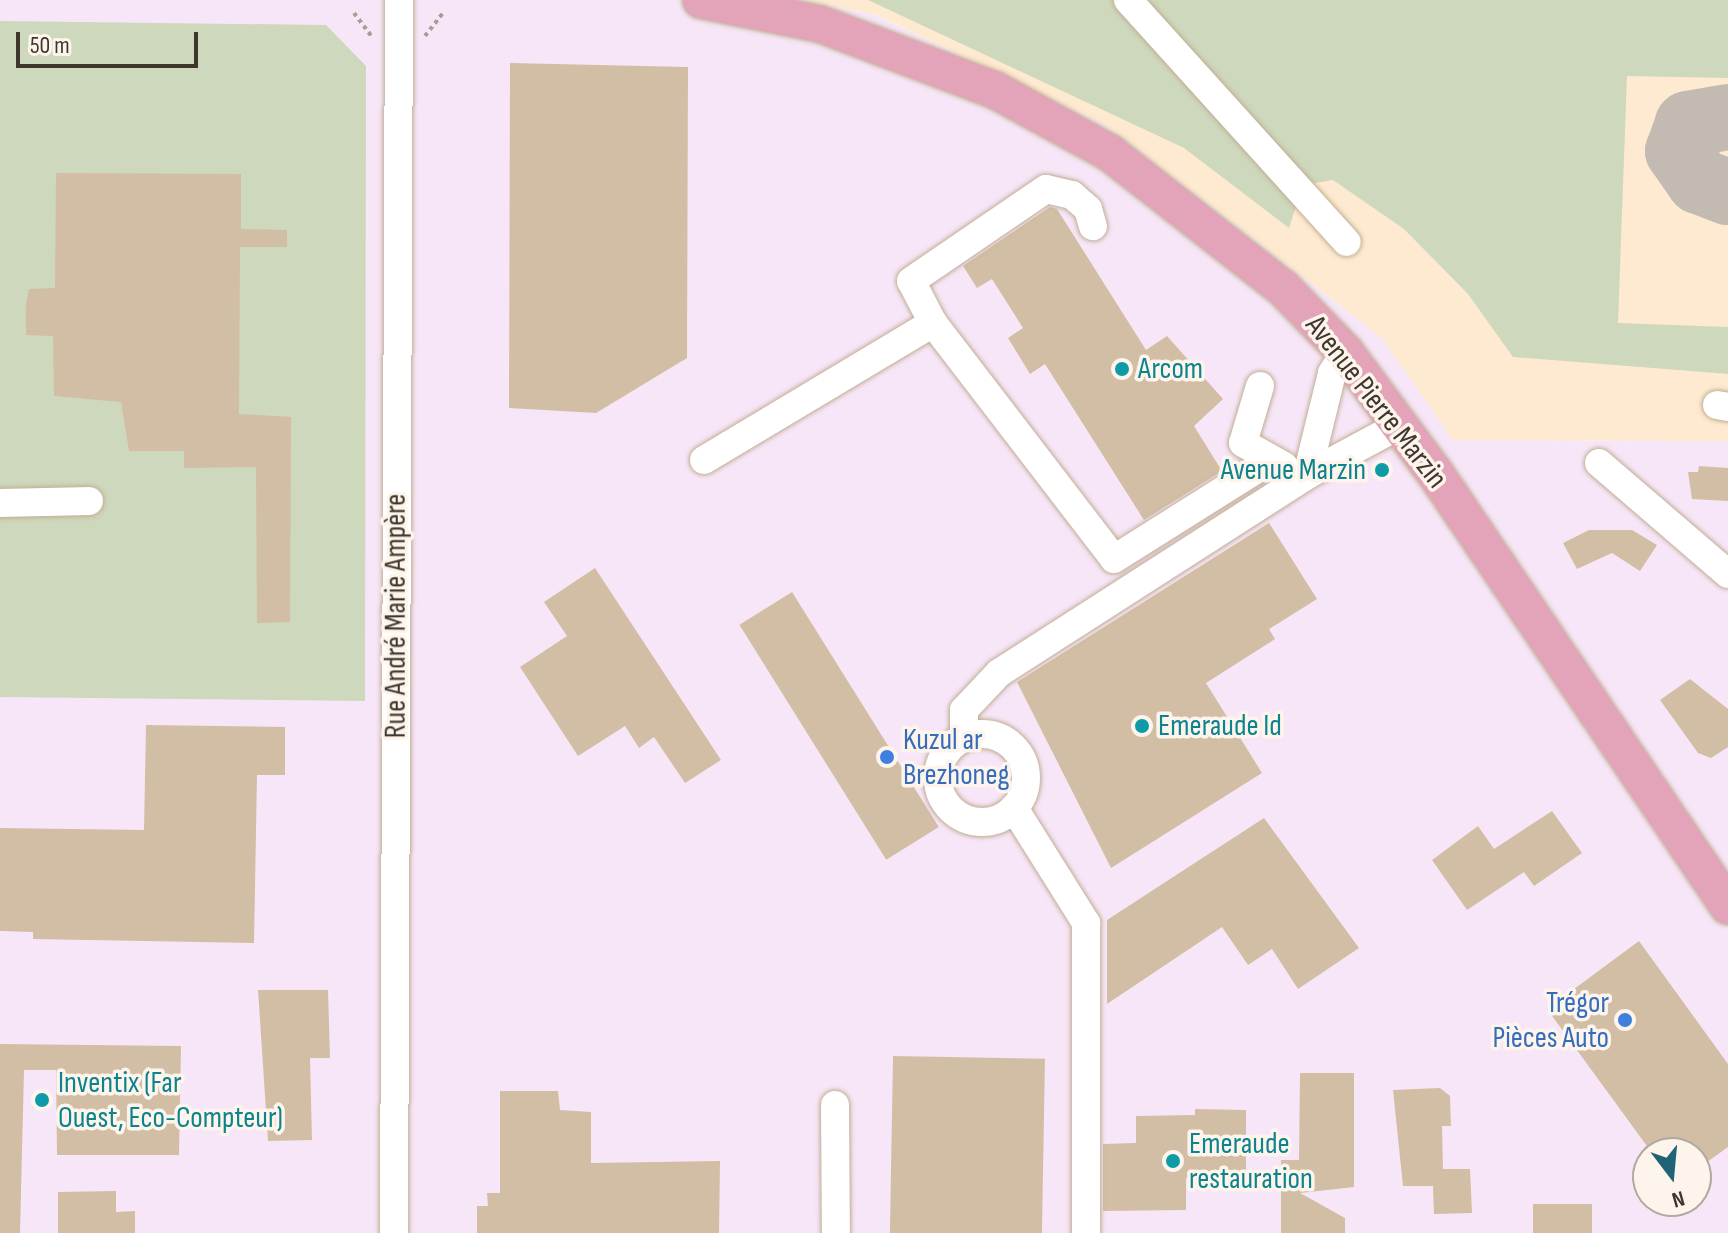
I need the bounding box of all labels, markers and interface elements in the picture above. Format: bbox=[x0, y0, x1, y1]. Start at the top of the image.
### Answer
scale bar bbox=[20, 16, 202, 66]
text: 50 m bbox=[30, 31, 70, 60]
street label: Avenue Pierre Marzin bbox=[1297, 308, 1455, 496]
place label: Arcom bbox=[1138, 351, 1203, 387]
marker: Arcom bbox=[1113, 360, 1131, 378]
place label: Avenue Marzin bbox=[1221, 452, 1366, 488]
marker: Avenue Marzin bbox=[1373, 461, 1391, 479]
street label: Rue André Marie Ampère bbox=[378, 494, 414, 738]
place label: Emeraude Id bbox=[1158, 708, 1282, 744]
marker: Emeraude Id bbox=[1133, 717, 1151, 735]
place label: Kuzul ar Brezhoneg bbox=[903, 722, 1009, 792]
marker: Kuzul ar Brezhoneg bbox=[878, 748, 896, 766]
place label: Trégor Pièces Auto bbox=[1492, 985, 1609, 1056]
marker: Trégor Pièces Auto bbox=[1616, 1011, 1634, 1029]
place label: Inventix (Far Ouest, Eco-Compteur) bbox=[58, 1065, 283, 1136]
marker: Inventix (Far Ouest, Eco-Compteur) bbox=[33, 1091, 51, 1109]
place label: Emeraude restauration bbox=[1189, 1126, 1313, 1196]
north arrow bbox=[1632, 1137, 1712, 1217]
marker: Emeraude restauration bbox=[1164, 1152, 1182, 1170]
text: N bbox=[1669, 1184, 1688, 1213]

